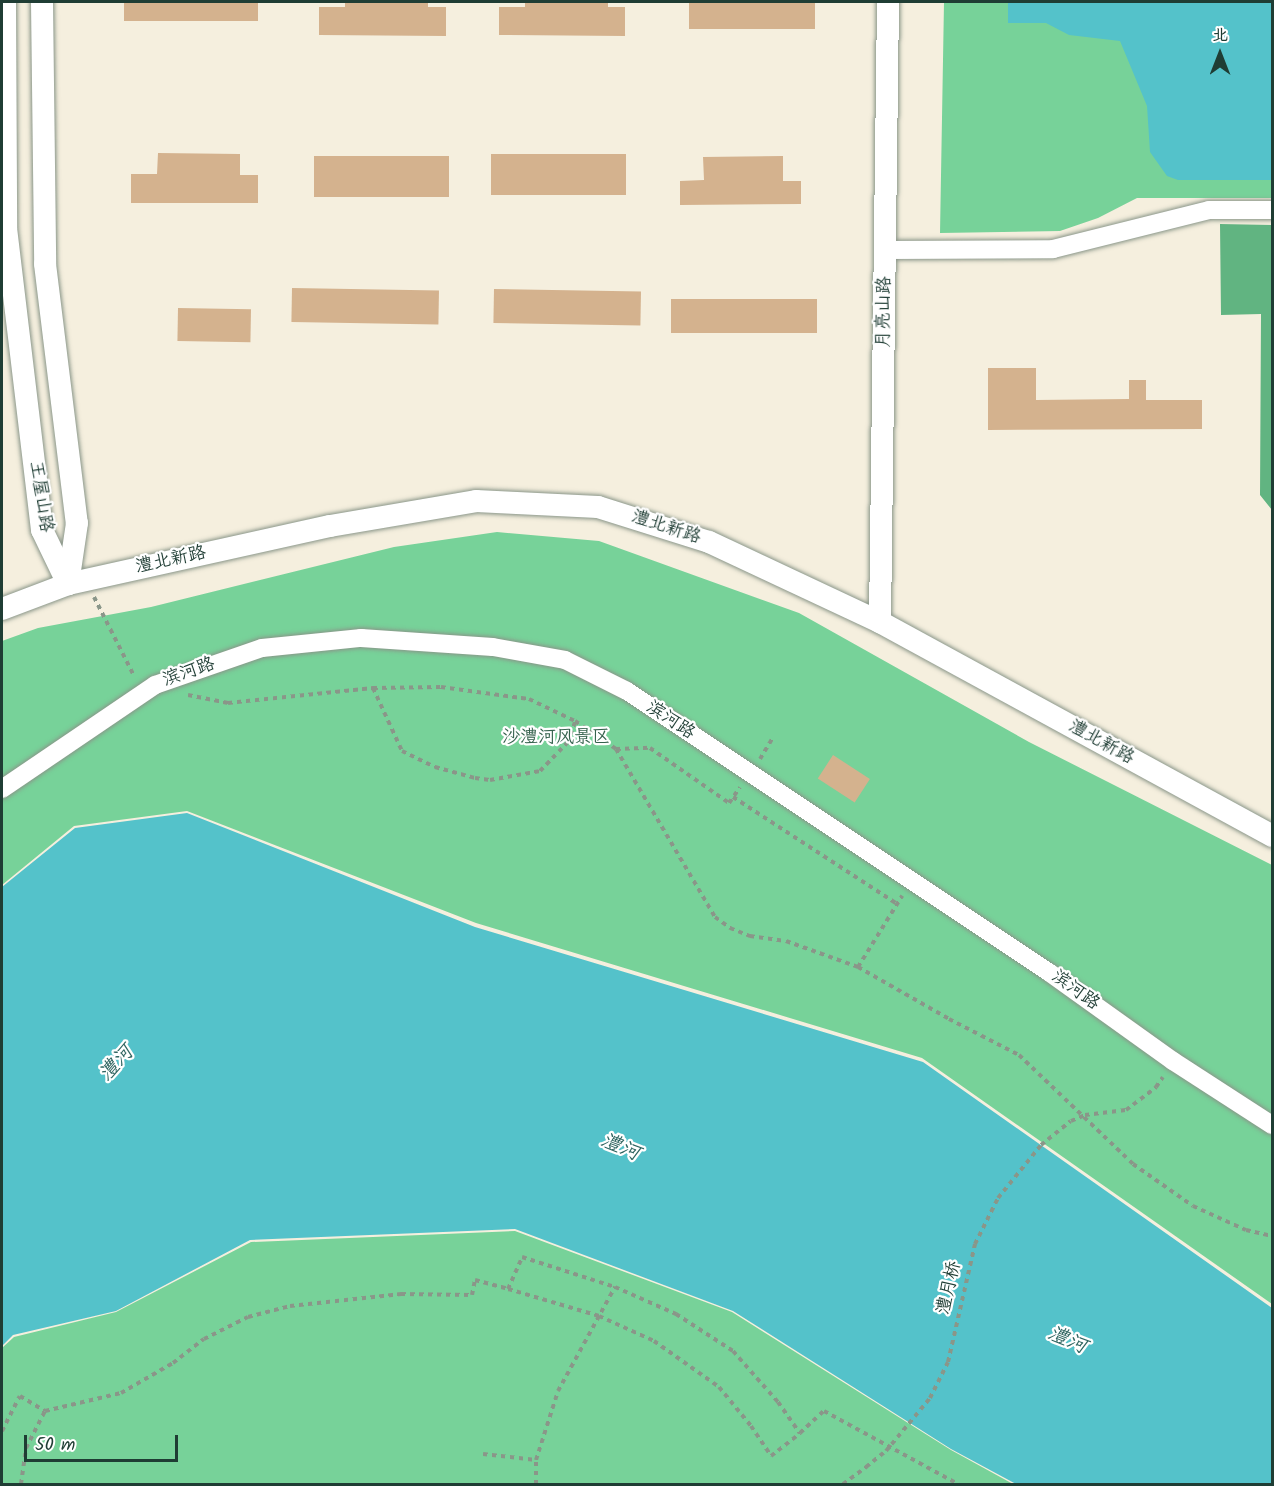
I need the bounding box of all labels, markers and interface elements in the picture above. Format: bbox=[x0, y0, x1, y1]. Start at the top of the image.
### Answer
text: 北 bbox=[1212, 23, 1228, 48]
north arrow bbox=[1190, 24, 1250, 84]
street label: 月亮山路 bbox=[874, 276, 896, 348]
street label: 王屋山路 bbox=[24, 460, 56, 534]
street label: 澧北新路 bbox=[628, 507, 704, 549]
street label: 澧北新路 bbox=[134, 543, 208, 579]
street label: 滨河路 bbox=[160, 654, 218, 692]
street label: 滨河路 bbox=[642, 697, 698, 745]
street label: 澧北新路 bbox=[1064, 716, 1138, 770]
park label: 沙澧河风景区 bbox=[502, 727, 610, 749]
street label: 滨河路 bbox=[1047, 966, 1103, 1016]
water label: 澧河 bbox=[95, 1041, 139, 1087]
water label: 澧河 bbox=[597, 1129, 643, 1167]
street label: 澧月桥 bbox=[933, 1259, 967, 1317]
water label: 澧河 bbox=[1044, 1322, 1090, 1360]
scale bar bbox=[27, 1423, 182, 1461]
text: 50 m bbox=[35, 1431, 75, 1460]

